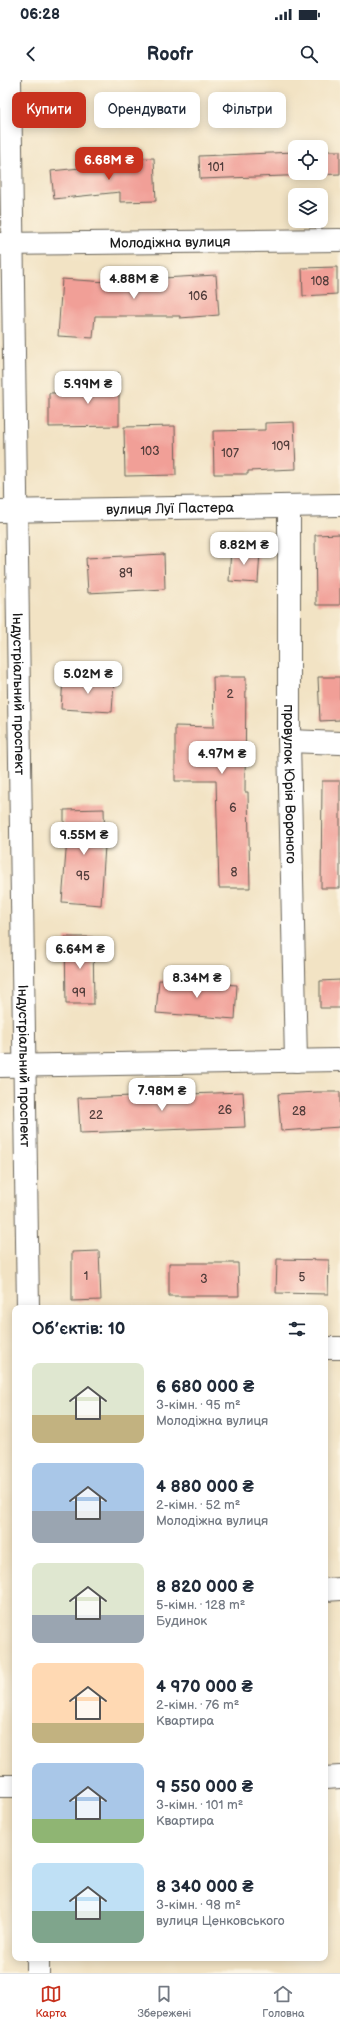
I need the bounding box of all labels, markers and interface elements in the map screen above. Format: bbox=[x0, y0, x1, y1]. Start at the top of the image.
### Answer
text: 06:28 bbox=[20, 5, 60, 24]
icon: back bbox=[20, 43, 42, 65]
icon: search bbox=[298, 43, 320, 65]
text: Roofr bbox=[147, 44, 193, 65]
chip: Купити bbox=[12, 92, 86, 128]
chip: Орендувати bbox=[94, 92, 200, 128]
chip: Фільтри bbox=[208, 92, 286, 128]
map controls bbox=[288, 140, 328, 228]
button: locate bbox=[288, 140, 328, 180]
pin: 6.68M ₴ bbox=[72, 147, 146, 181]
text: 6.68M ₴ bbox=[84, 152, 134, 168]
house number: 101 bbox=[208, 160, 224, 175]
button: layers bbox=[288, 188, 328, 228]
street label: Молодіжна вулиця bbox=[109, 233, 231, 251]
pin: 4.88M ₴ bbox=[97, 266, 171, 300]
text: 4.88M ₴ bbox=[109, 271, 159, 287]
house number: 108 bbox=[311, 274, 329, 289]
house number: 106 bbox=[188, 289, 208, 304]
pin: 5.99M ₴ bbox=[51, 371, 125, 405]
text: 5.99M ₴ bbox=[64, 376, 112, 392]
house number: 109 bbox=[272, 439, 290, 454]
house number: 103 bbox=[140, 444, 160, 459]
house number: 107 bbox=[221, 446, 239, 461]
street label: вулиця Луї Пастера bbox=[106, 498, 235, 518]
pin: 8.82M ₴ bbox=[207, 532, 281, 566]
text: 8.82M ₴ bbox=[219, 537, 269, 553]
house number: 89 bbox=[119, 566, 133, 581]
street label: Індустріальний проспект bbox=[9, 613, 29, 776]
pin: 5.02M ₴ bbox=[51, 661, 125, 695]
text: 5.02M ₴ bbox=[63, 666, 113, 682]
house number: 2 bbox=[226, 687, 234, 702]
street label: провулок Юрія Вороного bbox=[281, 704, 300, 864]
pin: 4.97M ₴ bbox=[185, 741, 259, 775]
text: 4.97M ₴ bbox=[198, 746, 246, 762]
house number: 6 bbox=[229, 801, 237, 816]
pin: 9.55M ₴ bbox=[47, 822, 121, 856]
text: 9.55M ₴ bbox=[60, 827, 108, 843]
house number: 8 bbox=[231, 865, 238, 880]
house number: 95 bbox=[76, 869, 90, 884]
pin: 6.64M ₴ bbox=[43, 936, 117, 970]
text: 6.64M ₴ bbox=[55, 941, 105, 957]
pin: 8.34M ₴ bbox=[160, 965, 234, 999]
text: 8.34M ₴ bbox=[172, 970, 222, 986]
street label: Індустріальний проспект bbox=[15, 985, 34, 1148]
house number: 99 bbox=[72, 986, 86, 1001]
pin: 7.98M ₴ bbox=[125, 1078, 199, 1112]
text: 7.98M ₴ bbox=[138, 1083, 186, 1099]
house number: 26 bbox=[218, 1103, 232, 1118]
house number: 28 bbox=[292, 1104, 306, 1119]
house number: 22 bbox=[89, 1108, 103, 1123]
house number: 1 bbox=[84, 1269, 88, 1284]
house number: 5 bbox=[299, 1270, 306, 1285]
house number: 3 bbox=[200, 1272, 208, 1287]
icon: filters bbox=[286, 1318, 308, 1340]
text: Об’єктів: 10 bbox=[32, 1319, 125, 1339]
text: 6 680 000 ₴ bbox=[156, 1377, 254, 1397]
icon: home bbox=[64, 1379, 112, 1427]
text: 3-кімн. · 95 m² bbox=[156, 1397, 241, 1413]
text: Молодіжна вулиця bbox=[156, 1413, 268, 1429]
text: 4 880 000 ₴ bbox=[156, 1477, 254, 1497]
icon: home bbox=[64, 1479, 112, 1527]
text: 2-кімн. · 52 m² bbox=[156, 1497, 240, 1513]
text: Молодіжна вулиця bbox=[156, 1513, 268, 1529]
text: 8 820 000 ₴ bbox=[156, 1577, 254, 1597]
icon: home bbox=[64, 1579, 112, 1627]
text: 5-кімн. · 128 m² bbox=[156, 1597, 245, 1613]
text: Будинок bbox=[156, 1613, 207, 1629]
text: 4 970 000 ₴ bbox=[156, 1677, 253, 1697]
icon: home bbox=[64, 1679, 112, 1727]
text: 2-кімн. · 76 m² bbox=[156, 1697, 239, 1713]
text: Квартира bbox=[156, 1713, 214, 1729]
text: 9 550 000 ₴ bbox=[156, 1777, 253, 1797]
icon: home bbox=[64, 1779, 112, 1827]
text: 3-кімн. · 101 m² bbox=[156, 1797, 243, 1813]
text: Квартира bbox=[156, 1813, 214, 1829]
text: 8 340 000 ₴ bbox=[156, 1877, 254, 1897]
icon: home bbox=[64, 1879, 112, 1927]
text: 3-кімн. · 98 m² bbox=[156, 1897, 241, 1913]
text: вулиця Ценковського bbox=[156, 1913, 285, 1929]
tab: Карта bbox=[36, 1983, 67, 2020]
tab: Збережені bbox=[138, 1983, 191, 2020]
tab: Головна bbox=[262, 1983, 304, 2020]

